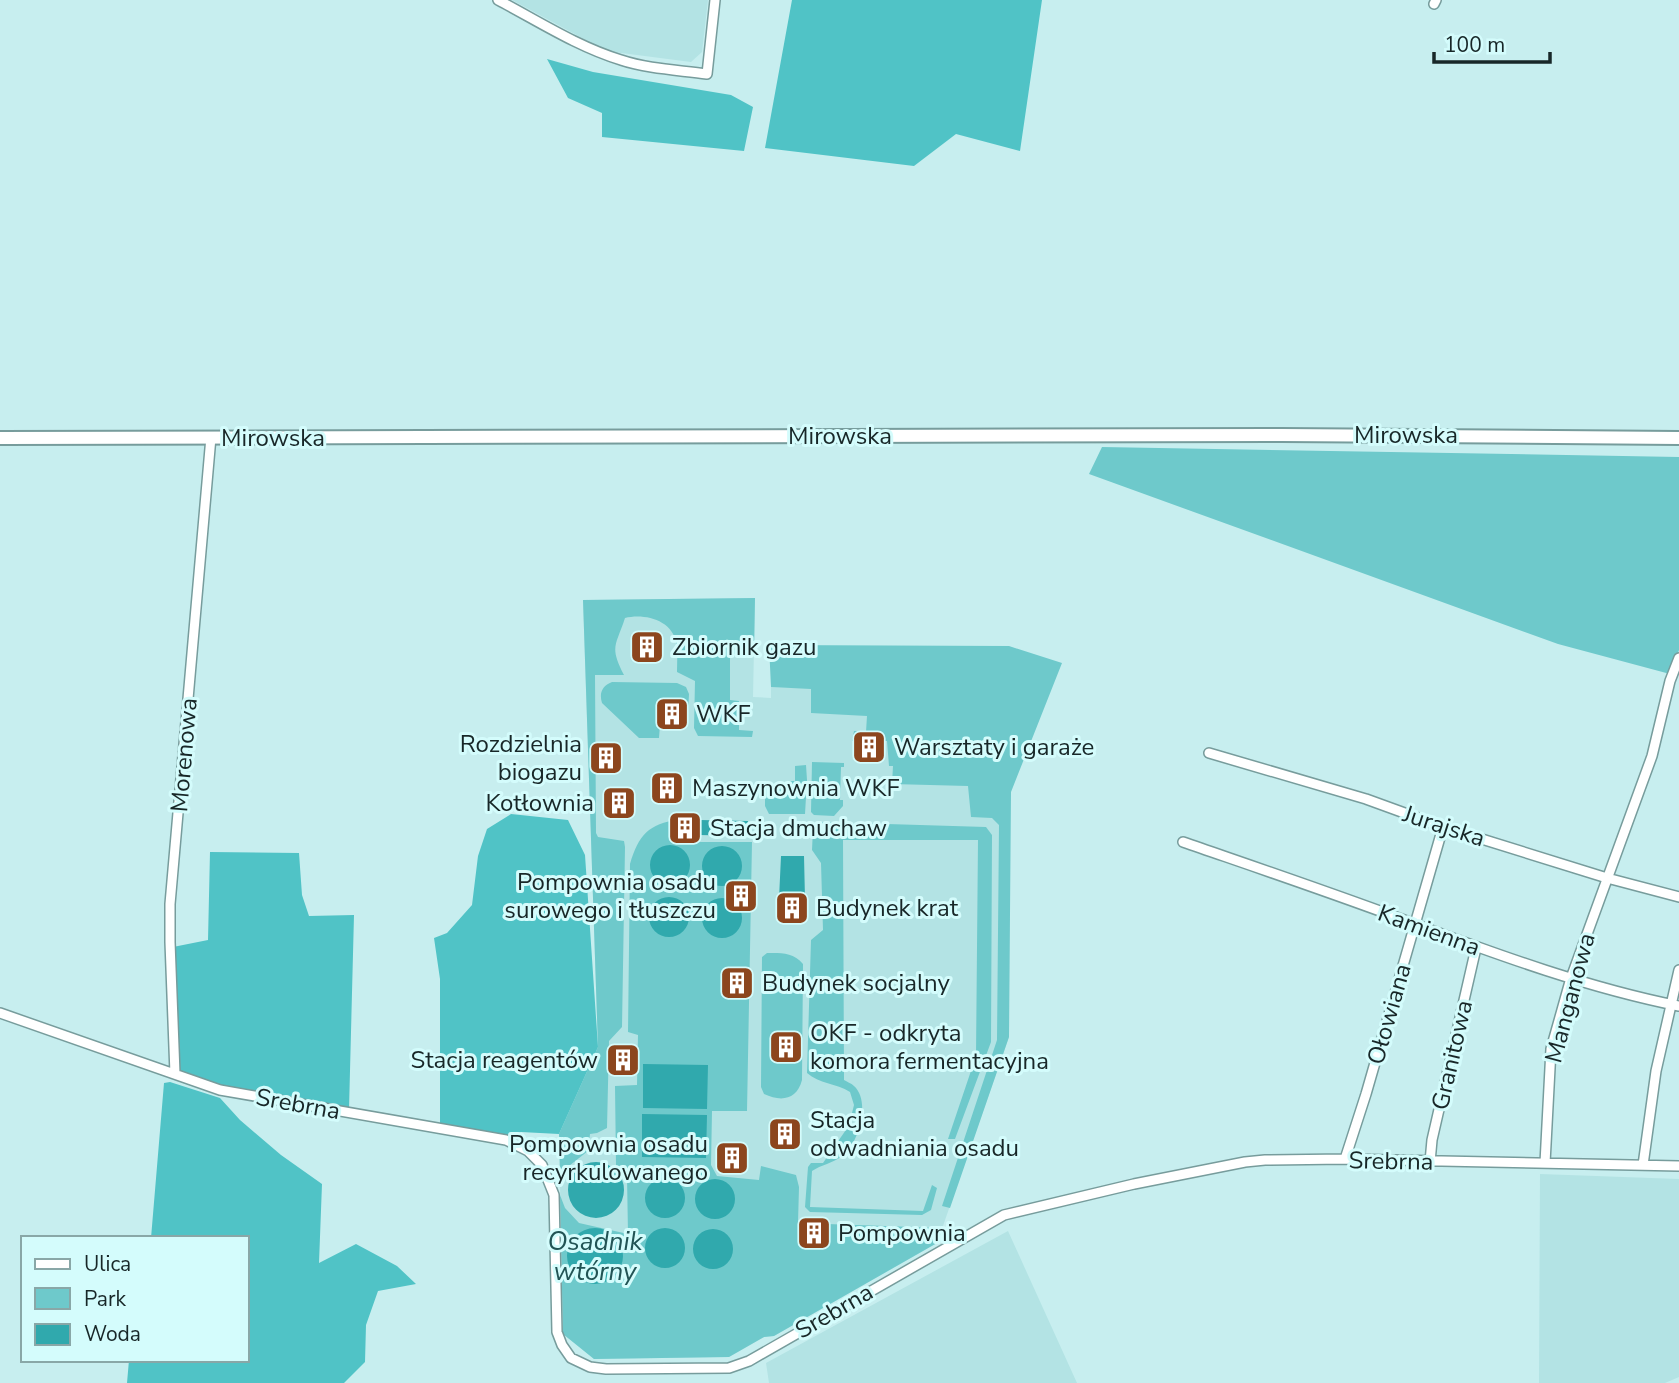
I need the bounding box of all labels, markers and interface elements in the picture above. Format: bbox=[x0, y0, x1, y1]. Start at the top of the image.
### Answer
scale bar bbox=[1434, 21, 1550, 65]
text: 100 m bbox=[1444, 31, 1505, 59]
street label: Mirowska bbox=[1354, 419, 1458, 451]
street label: Mirowska bbox=[788, 420, 892, 452]
street label: Mirowska bbox=[221, 422, 325, 454]
building icon: Zbiornik gazu bbox=[628, 628, 666, 666]
place label: Zbiornik gazu bbox=[672, 631, 816, 663]
building icon: WKF bbox=[653, 695, 691, 733]
street label: Morenowa bbox=[163, 697, 205, 813]
place label: WKF bbox=[696, 698, 751, 730]
place label: Rozdzielnia biogazu bbox=[460, 728, 582, 788]
building icon: Warsztaty i garaże bbox=[850, 728, 888, 766]
place label: Warsztaty i garaże bbox=[894, 731, 1094, 763]
building icon: Rozdzielnia biogazu bbox=[587, 739, 625, 777]
building icon: Maszynownia WKF bbox=[648, 769, 686, 807]
place label: Maszynownia WKF bbox=[692, 772, 900, 804]
building icon: Kotłownia bbox=[600, 784, 638, 822]
place label: Kotłownia bbox=[485, 787, 594, 819]
street label: Jurajska bbox=[1398, 797, 1489, 854]
building icon: Stacja dmuchaw bbox=[666, 809, 704, 847]
place label: Stacja dmuchaw bbox=[710, 812, 887, 844]
place label: Pompownia osadu surowego i tłuszczu bbox=[504, 866, 716, 926]
building icon: Pompownia osadu surowego i tłuszczu bbox=[722, 877, 760, 915]
building icon: Budynek krat bbox=[773, 889, 811, 927]
place label: Budynek krat bbox=[816, 892, 959, 924]
street label: Kamienna bbox=[1373, 897, 1485, 963]
street label: Manganowa bbox=[1537, 930, 1603, 1066]
street label: Ołowiana bbox=[1359, 960, 1419, 1068]
building icon: Budynek socjalny bbox=[718, 964, 756, 1002]
place label: Budynek socjalny bbox=[762, 967, 951, 999]
street label: Granitowa bbox=[1424, 997, 1480, 1113]
place label: OKF - odkryta komora fermentacyjna bbox=[810, 1017, 1049, 1077]
building icon: OKF - odkryta komora fermentacyjna bbox=[767, 1028, 805, 1066]
building icon: Stacja reagentów bbox=[604, 1041, 642, 1079]
place label: Stacja reagentów bbox=[410, 1044, 598, 1076]
street label: Srebrna bbox=[253, 1081, 343, 1127]
place label: Stacja odwadniania osadu bbox=[810, 1104, 1019, 1164]
building icon: Stacja odwadniania osadu bbox=[766, 1115, 804, 1153]
place label: Pompownia osadu recyrkulowanego bbox=[509, 1128, 708, 1188]
building icon: Pompownia osadu recyrkulowanego bbox=[713, 1139, 751, 1177]
street label: Srebrna bbox=[1348, 1144, 1434, 1178]
building icon: Pompownia bbox=[795, 1214, 833, 1252]
place label: Pompownia bbox=[838, 1217, 966, 1249]
water label: Osadnik wtórny bbox=[547, 1224, 644, 1289]
legend bbox=[21, 1236, 248, 1362]
text: Ulica bbox=[84, 1250, 131, 1278]
street label: Srebrna bbox=[789, 1276, 879, 1346]
text: Park bbox=[84, 1285, 126, 1313]
text: Woda bbox=[84, 1320, 141, 1348]

